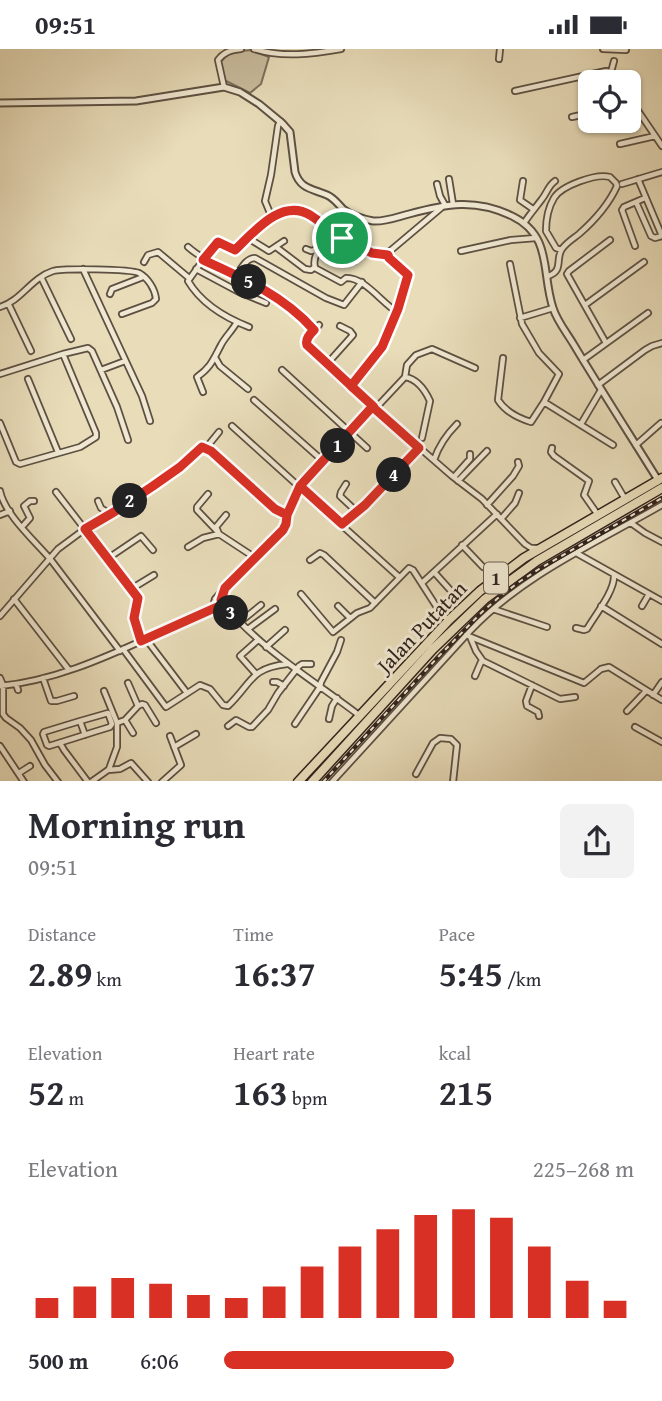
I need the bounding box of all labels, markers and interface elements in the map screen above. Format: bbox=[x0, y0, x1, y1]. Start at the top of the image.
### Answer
text: 09:51 bbox=[35, 5, 96, 44]
map controls bbox=[578, 70, 641, 133]
button: locate bbox=[578, 70, 641, 133]
pin bbox=[312, 208, 372, 268]
icon: arrive bbox=[323, 219, 361, 257]
pin: 5 bbox=[232, 265, 266, 299]
text: 5 bbox=[244, 267, 253, 295]
pin: 1 bbox=[320, 429, 356, 463]
text: 1 bbox=[333, 431, 342, 459]
pin: 4 bbox=[376, 457, 412, 493]
text: 4 bbox=[389, 460, 398, 488]
pin: 2 bbox=[113, 483, 148, 519]
text: 2 bbox=[125, 486, 134, 514]
road number: 1 bbox=[484, 563, 508, 593]
street label: Jalan Putatan bbox=[367, 573, 474, 682]
pin: 3 bbox=[214, 595, 248, 631]
text: 3 bbox=[226, 598, 235, 626]
text: Morning run bbox=[28, 796, 245, 852]
button: share bbox=[560, 804, 634, 878]
text: 09:51 bbox=[28, 850, 78, 883]
text: Distance bbox=[28, 920, 96, 948]
text: Time bbox=[233, 920, 274, 948]
text: Pace bbox=[439, 920, 475, 948]
text: 2.89 bbox=[28, 948, 92, 999]
text: 16:37 bbox=[233, 948, 316, 999]
text: 5:45 bbox=[439, 948, 503, 999]
text: km bbox=[92, 965, 122, 993]
text: /km bbox=[503, 965, 541, 993]
text: Elevation bbox=[28, 1039, 102, 1067]
text: Heart rate bbox=[233, 1039, 315, 1067]
text: kcal bbox=[439, 1039, 471, 1067]
text: 52 bbox=[28, 1067, 64, 1118]
text: 163 bbox=[233, 1067, 288, 1118]
text: 215 bbox=[439, 1067, 493, 1118]
text: m bbox=[64, 1084, 84, 1112]
text: bpm bbox=[288, 1084, 328, 1112]
text: Elevation bbox=[28, 1152, 118, 1185]
text: 225–268 m bbox=[533, 1152, 634, 1185]
text: 500 m bbox=[28, 1344, 89, 1377]
text: 6:06 bbox=[140, 1344, 179, 1377]

